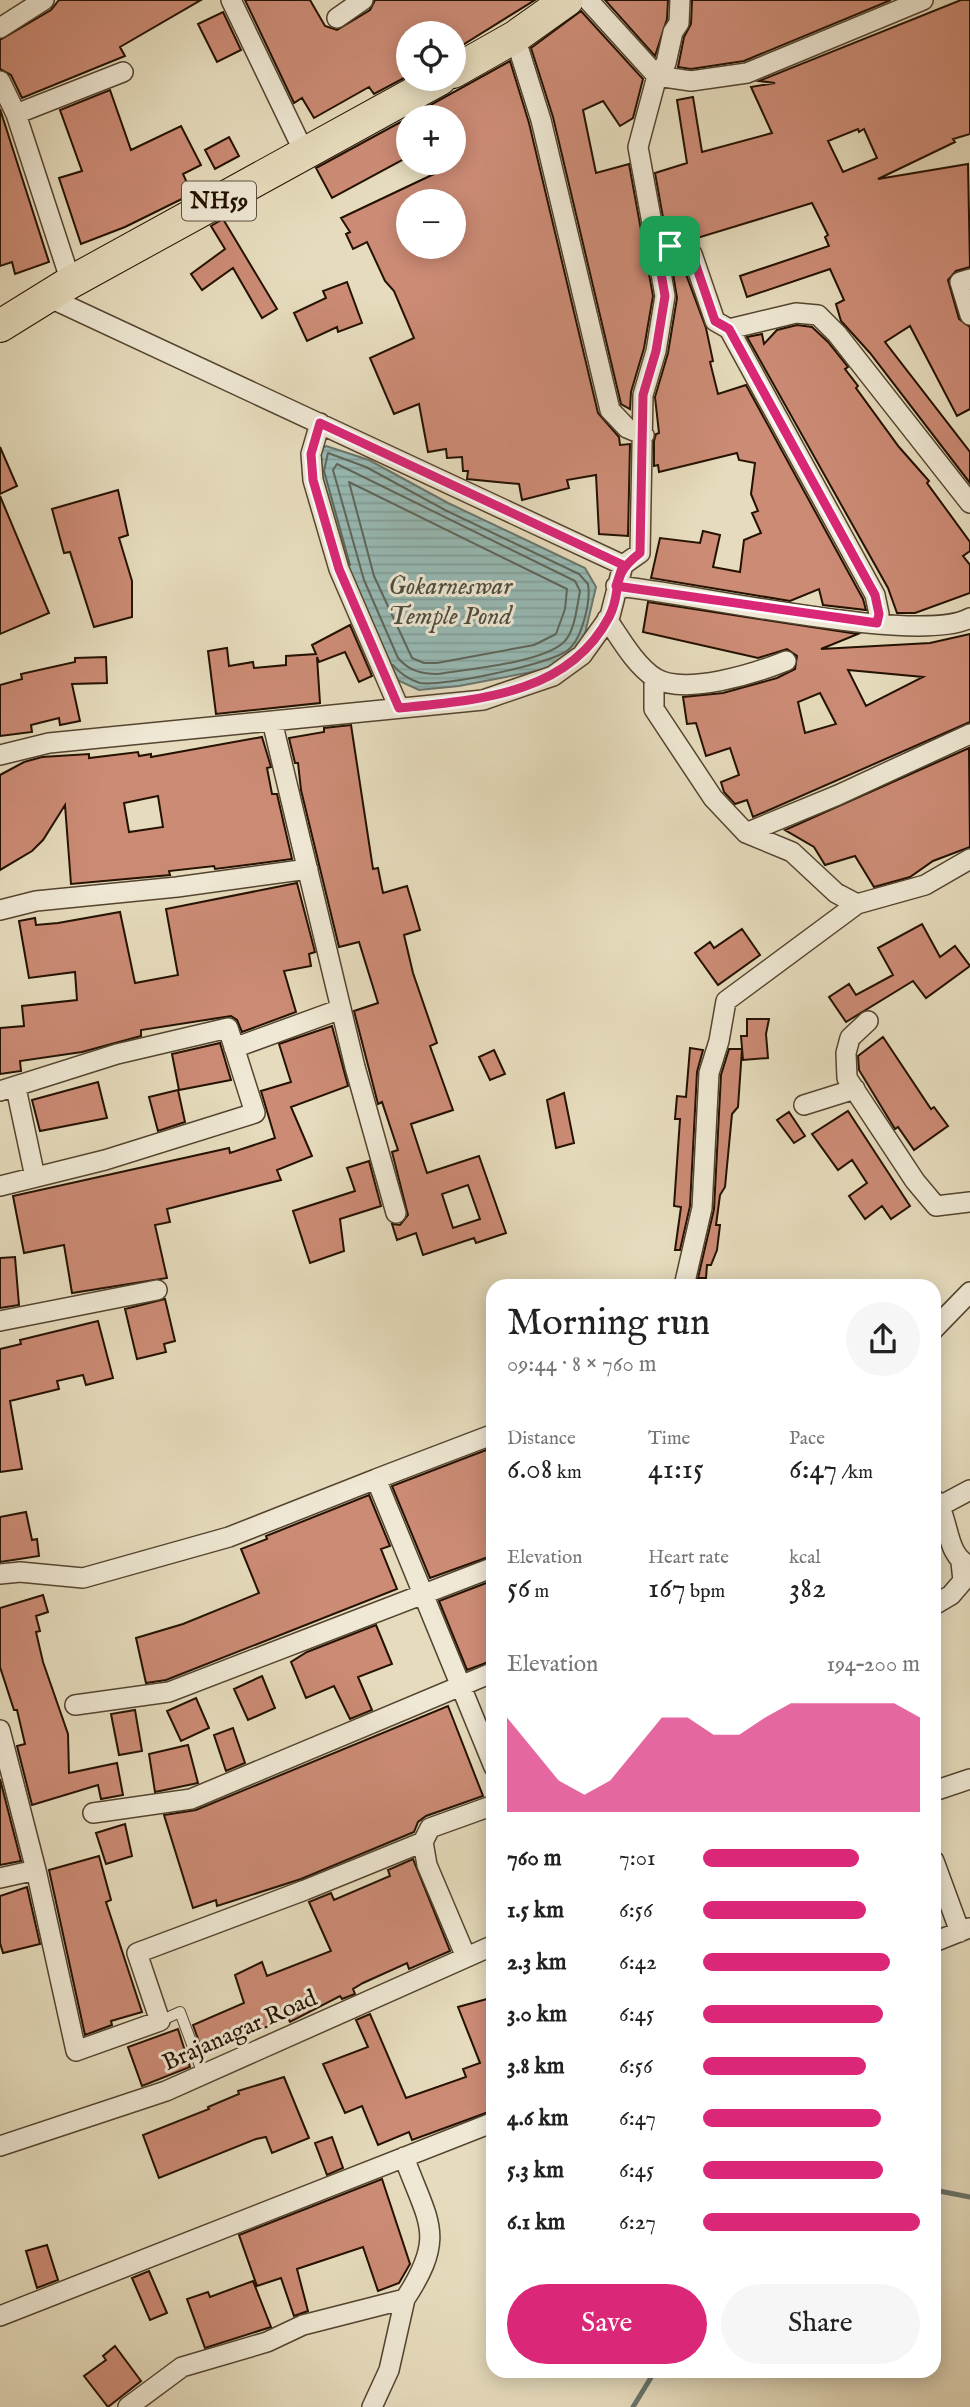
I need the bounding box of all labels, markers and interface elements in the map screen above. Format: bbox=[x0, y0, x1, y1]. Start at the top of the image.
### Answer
map controls bbox=[396, 21, 466, 259]
button: locate bbox=[396, 21, 466, 91]
button: + bbox=[396, 105, 466, 175]
road number: NH59 bbox=[182, 182, 256, 220]
button: − bbox=[396, 189, 466, 259]
pin bbox=[640, 216, 700, 276]
icon: arrive bbox=[651, 227, 689, 265]
water label: Gokarneswar Temple Pond bbox=[388, 570, 514, 633]
text: Morning run bbox=[507, 1300, 710, 1348]
button: share bbox=[846, 1302, 920, 1376]
text: 09:44 · 8 × 760 m bbox=[507, 1350, 657, 1379]
text: Distance bbox=[507, 1427, 576, 1451]
text: Time bbox=[648, 1427, 690, 1451]
text: Pace bbox=[789, 1427, 825, 1451]
text: 6.08 bbox=[507, 1451, 553, 1489]
text: 41:15 bbox=[648, 1451, 704, 1489]
text: 6:47 bbox=[789, 1451, 837, 1489]
text: km bbox=[553, 1461, 582, 1485]
text: /km bbox=[837, 1461, 873, 1485]
text: Elevation bbox=[507, 1546, 582, 1570]
text: Heart rate bbox=[648, 1546, 729, 1570]
text: kcal bbox=[789, 1546, 821, 1570]
text: 56 bbox=[507, 1570, 530, 1608]
text: 167 bbox=[648, 1570, 686, 1608]
text: 382 bbox=[789, 1570, 826, 1608]
text: m bbox=[530, 1580, 549, 1604]
text: bpm bbox=[686, 1580, 725, 1604]
text: Elevation bbox=[507, 1650, 598, 1679]
text: 194–200 m bbox=[826, 1650, 920, 1679]
text: 760 m bbox=[507, 1844, 562, 1873]
text: 7:01 bbox=[619, 1844, 656, 1873]
text: 1.5 km bbox=[507, 1896, 564, 1925]
text: 6:56 bbox=[619, 1896, 653, 1925]
text: 2.3 km bbox=[507, 1948, 566, 1977]
text: 6:42 bbox=[619, 1948, 657, 1977]
street label: Brajanagar Road bbox=[158, 1983, 322, 2079]
text: 3.0 km bbox=[507, 2000, 567, 2029]
text: 6:45 bbox=[619, 2000, 654, 2029]
text: 3.8 km bbox=[507, 2052, 565, 2081]
text: 6:56 bbox=[619, 2052, 653, 2081]
text: 4.6 km bbox=[507, 2104, 569, 2133]
text: 6:47 bbox=[619, 2104, 656, 2133]
text: 5.3 km bbox=[507, 2156, 564, 2185]
text: 6:45 bbox=[619, 2156, 654, 2185]
text: 6.1 km bbox=[507, 2208, 565, 2237]
text: 6:27 bbox=[619, 2208, 656, 2237]
button: Save bbox=[507, 2284, 707, 2364]
button: Share bbox=[721, 2284, 920, 2364]

